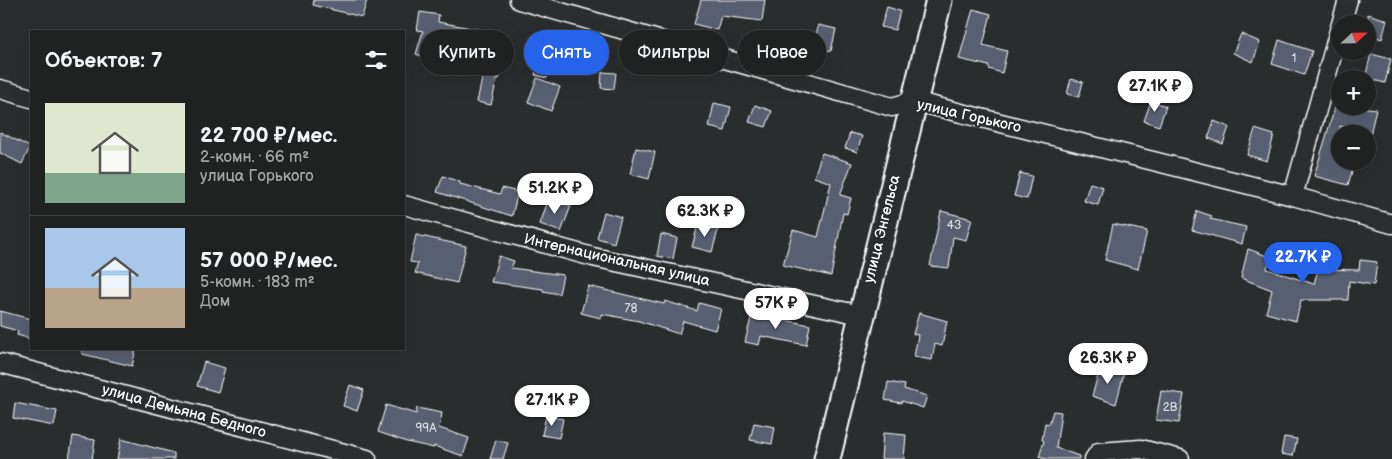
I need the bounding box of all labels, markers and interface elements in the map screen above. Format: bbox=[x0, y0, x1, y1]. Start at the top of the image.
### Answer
north arrow bbox=[1331, 15, 1376, 60]
map controls bbox=[1331, 15, 1376, 170]
chip: Купить bbox=[420, 30, 514, 75]
chip: Снять bbox=[524, 30, 609, 75]
chip: Фильтры bbox=[619, 30, 728, 75]
chip: Новое bbox=[738, 30, 826, 75]
icon: filters bbox=[362, 46, 390, 74]
text: Объектов: 7 bbox=[45, 48, 163, 73]
house number: 1 bbox=[1292, 51, 1296, 66]
pin: 27.1K ₽ bbox=[1109, 70, 1201, 113]
button: + bbox=[1331, 70, 1376, 115]
text: 27.1K ₽ bbox=[1129, 77, 1181, 96]
street label: улица Горького bbox=[915, 95, 1023, 137]
icon: home bbox=[85, 123, 145, 183]
text: 22 700 ₽/мес. bbox=[200, 123, 337, 148]
button: − bbox=[1331, 125, 1376, 170]
text: 2-комн. · 66 m² bbox=[200, 148, 309, 167]
text: улица Горького bbox=[200, 167, 314, 186]
pin: 51.2K ₽ bbox=[509, 172, 601, 215]
street label: улица Энгельса bbox=[859, 173, 905, 285]
text: 51.2K ₽ bbox=[528, 179, 582, 198]
pin: 62.3K ₽ bbox=[659, 196, 751, 238]
text: 62.3K ₽ bbox=[677, 202, 733, 221]
house number: 43 bbox=[947, 218, 961, 233]
street label: Интернациональная улица bbox=[522, 229, 712, 291]
pin: 22.7K ₽ bbox=[1257, 242, 1349, 284]
icon: home bbox=[85, 248, 145, 308]
text: 57 000 ₽/мес. bbox=[200, 248, 338, 273]
text: 22.7K ₽ bbox=[1275, 248, 1331, 267]
text: 5-комн. · 183 m² bbox=[200, 273, 315, 292]
pin: 57K ₽ bbox=[741, 288, 811, 330]
text: Дом bbox=[200, 292, 230, 311]
text: 57K ₽ bbox=[755, 294, 797, 313]
house number: 78 bbox=[625, 301, 637, 316]
pin: 26.3K ₽ bbox=[1062, 342, 1154, 385]
text: 26.3K ₽ bbox=[1080, 349, 1136, 368]
street label: улица Демьяна Бедного bbox=[100, 380, 268, 442]
pin: 27.1K ₽ bbox=[506, 384, 598, 427]
text: 27.1K ₽ bbox=[526, 391, 578, 410]
house number: 2В bbox=[1163, 400, 1178, 415]
house number: 99А bbox=[415, 421, 437, 436]

